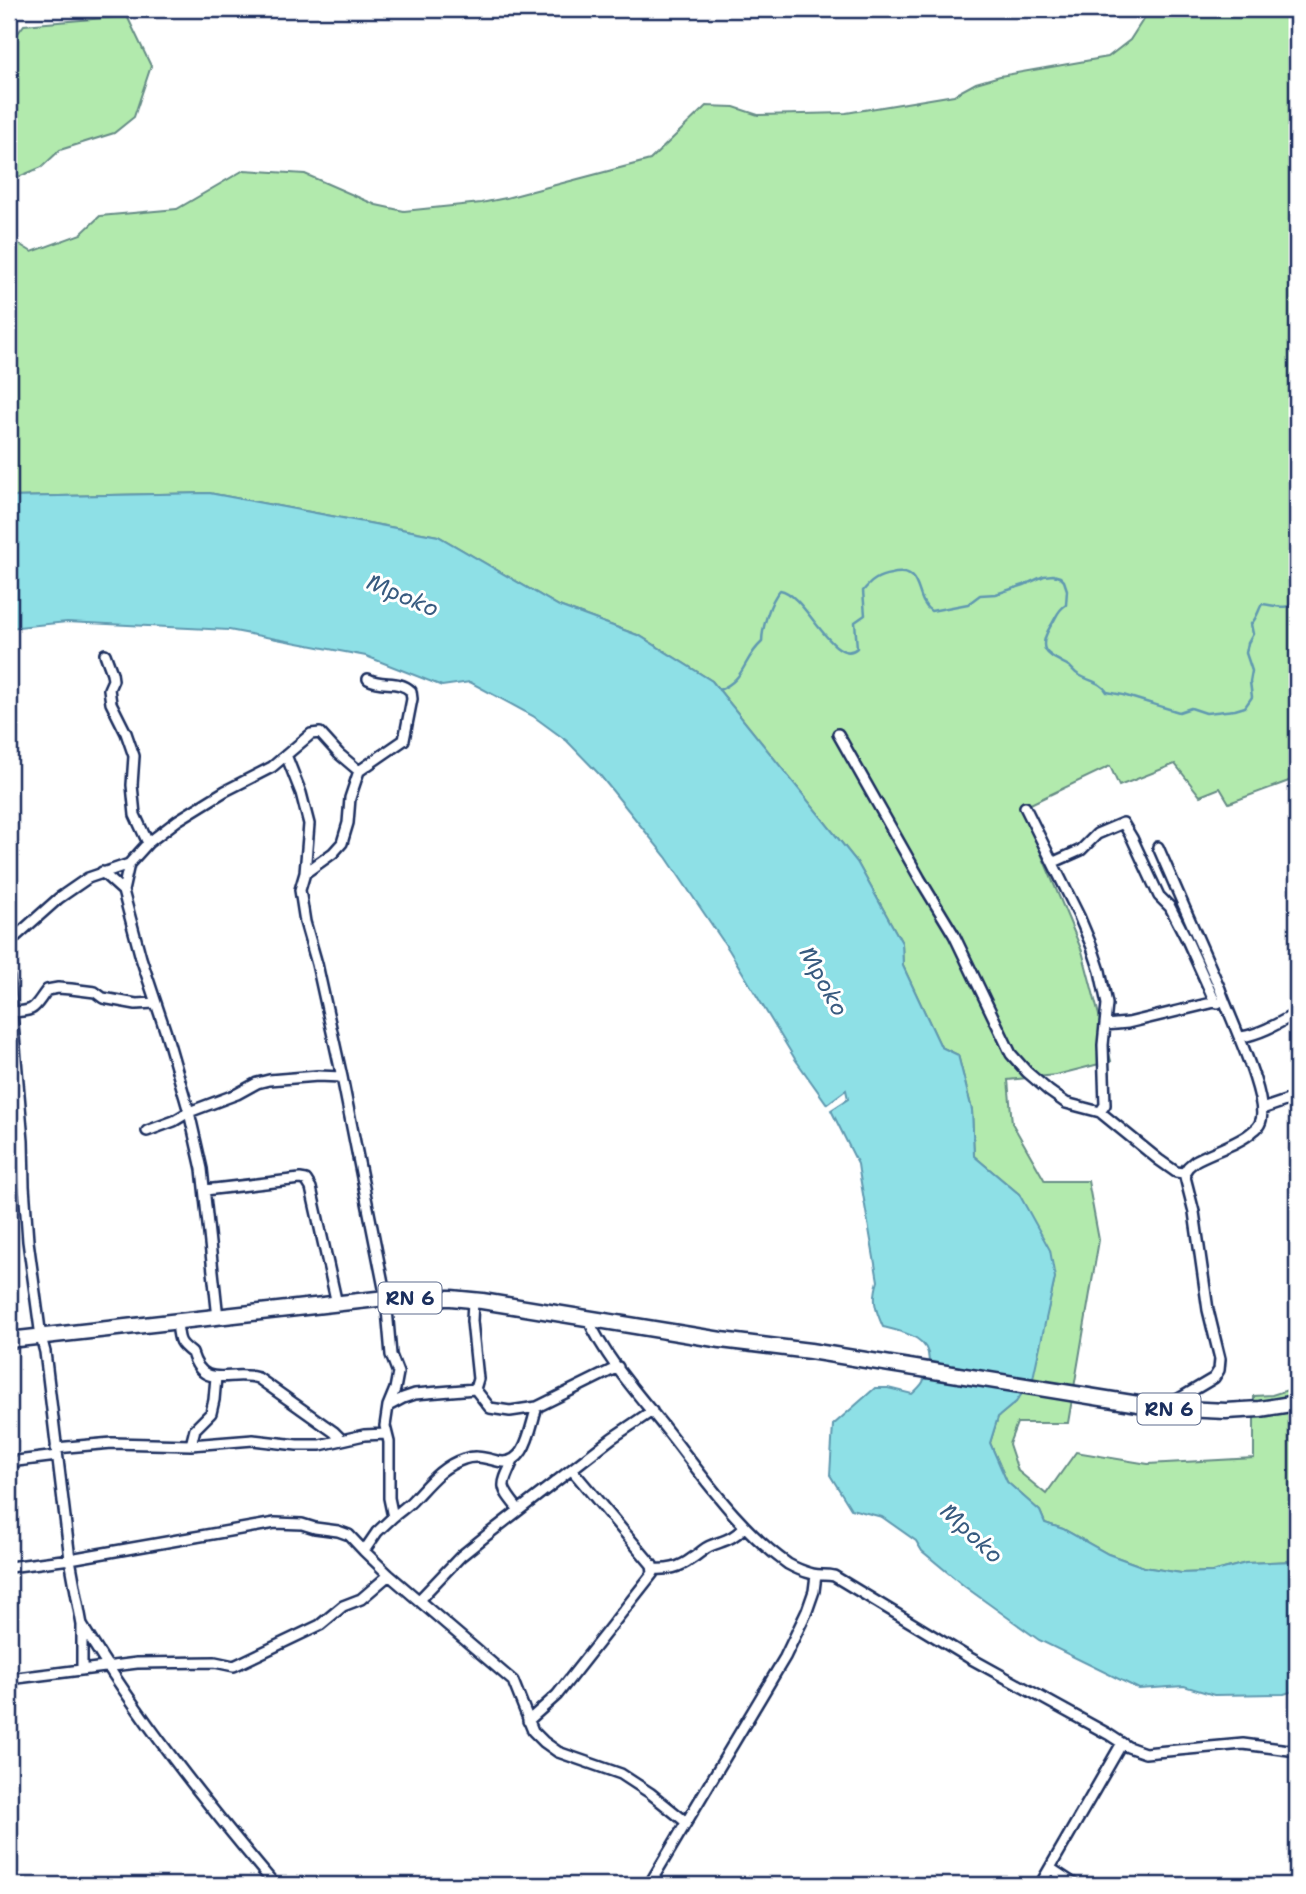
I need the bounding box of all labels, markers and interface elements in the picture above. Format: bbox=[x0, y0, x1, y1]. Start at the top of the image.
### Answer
water label: Mpoko bbox=[362, 566, 444, 624]
water label: Mpoko bbox=[793, 941, 855, 1021]
road number: RN 6 bbox=[378, 1282, 442, 1314]
road number: RN 6 bbox=[1138, 1394, 1200, 1424]
water label: Mpoko bbox=[934, 1496, 1010, 1570]

